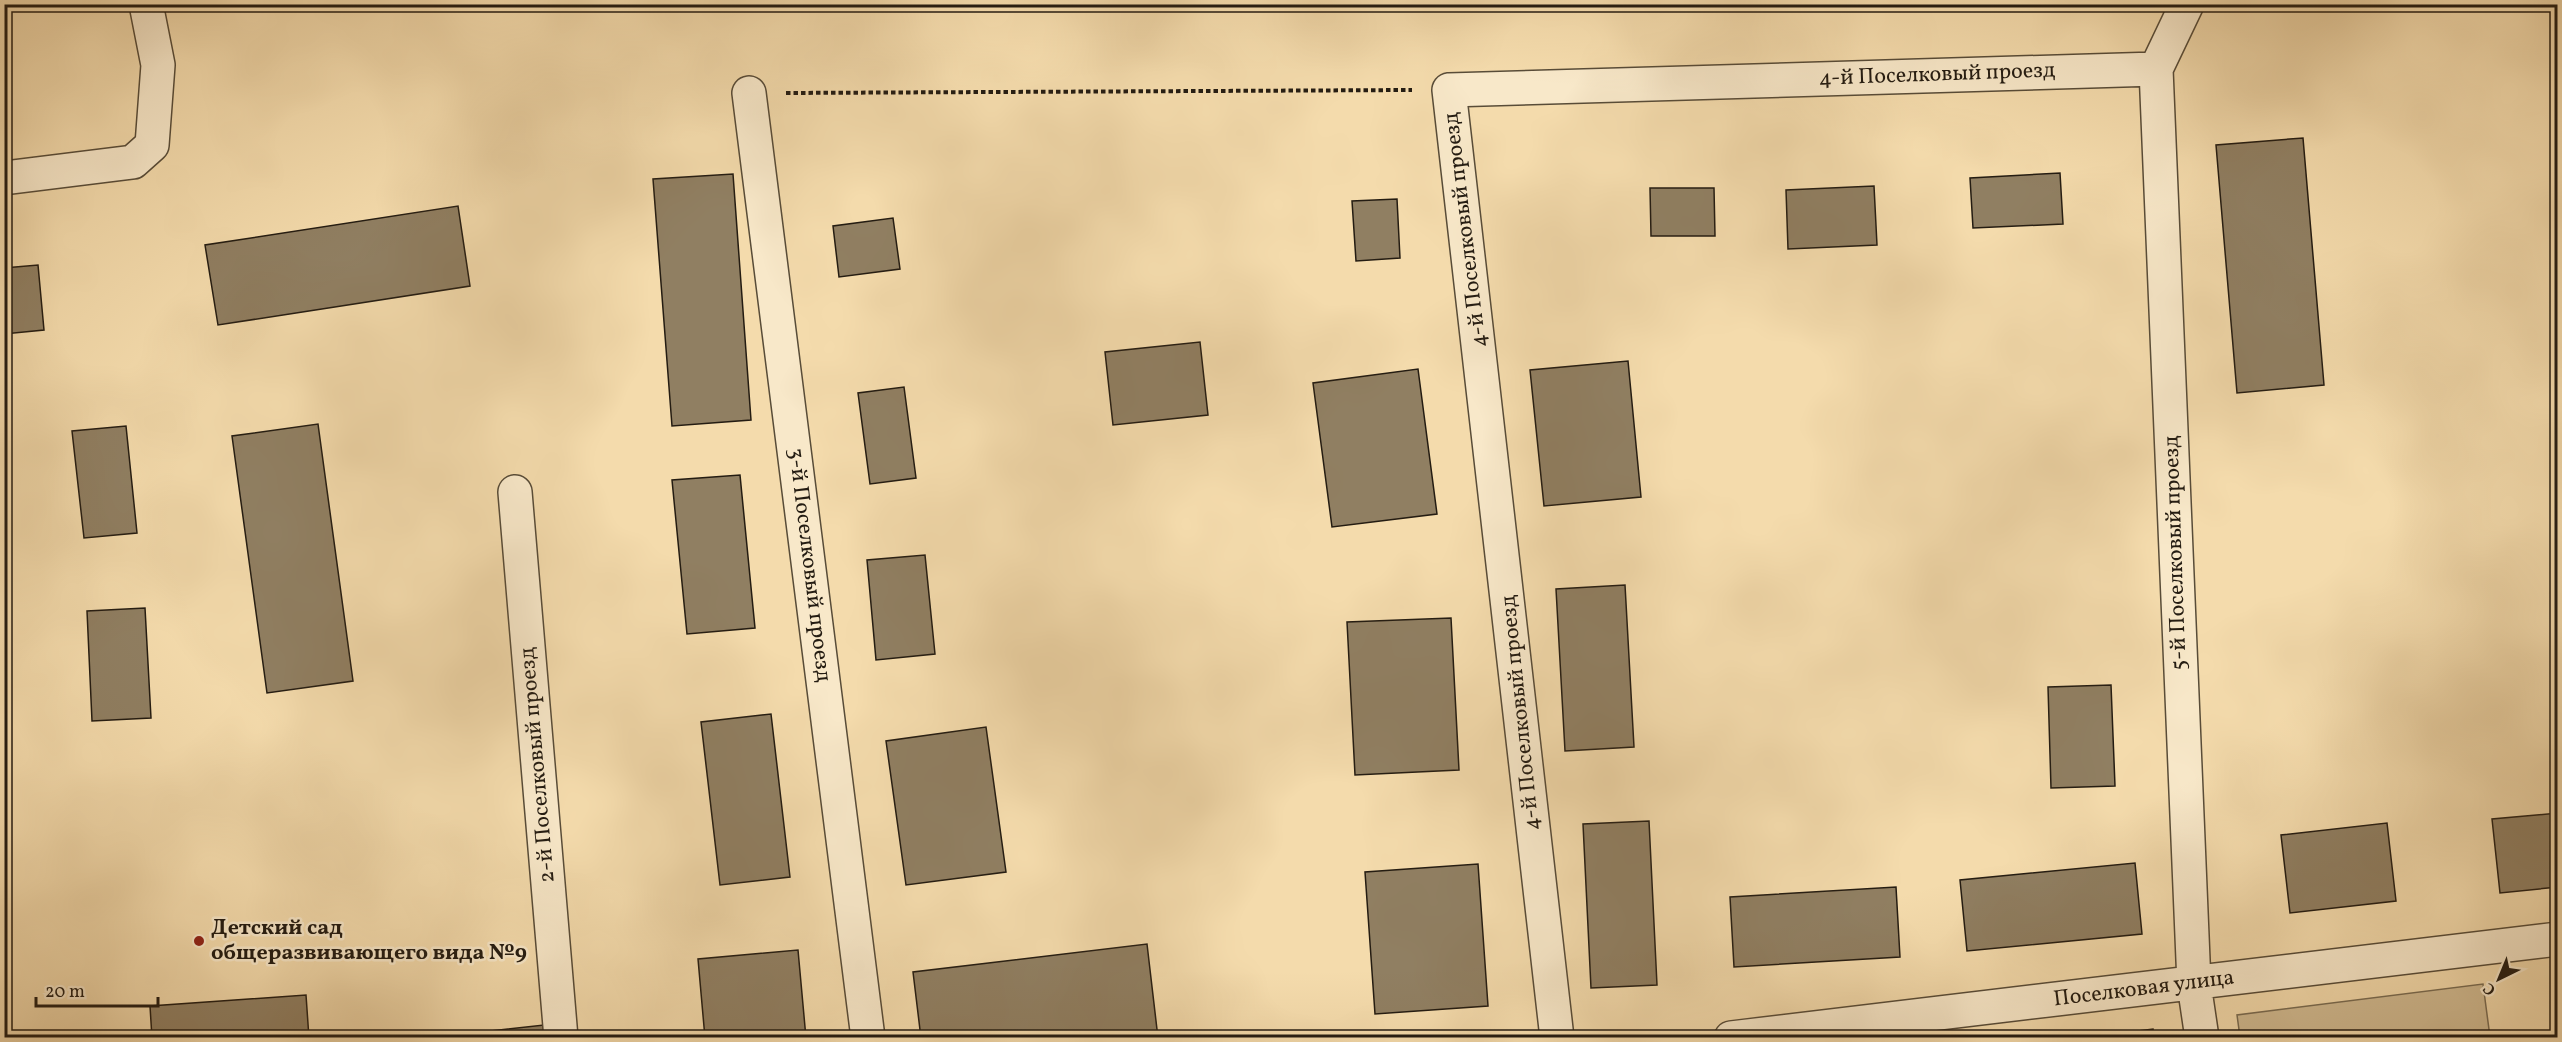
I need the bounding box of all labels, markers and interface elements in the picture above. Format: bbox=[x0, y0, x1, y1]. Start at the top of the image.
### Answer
street label: 4-й Поселковый проезд bbox=[1818, 55, 2056, 95]
street label: 4-й Поселковый проезд bbox=[1436, 110, 1496, 349]
street label: 5-й Поселковый проезд bbox=[2156, 434, 2196, 671]
street label: 3-й Поселковый проезд bbox=[779, 446, 839, 684]
street label: 4-й Поселковый проезд bbox=[1493, 593, 1549, 832]
street label: 2-й Поселковый проезд bbox=[512, 645, 564, 884]
place label: Детский сад общеразвивающего вида №9 bbox=[211, 913, 527, 969]
marker: Детский сад общеразвивающего вида №9 bbox=[192, 934, 206, 948]
north arrow bbox=[2469, 949, 2529, 1009]
street label: Поселковая улица bbox=[2052, 963, 2236, 1015]
scale bar bbox=[36, 970, 158, 1008]
text: С bbox=[2479, 977, 2501, 1000]
text: 20 m bbox=[45, 980, 85, 1005]

